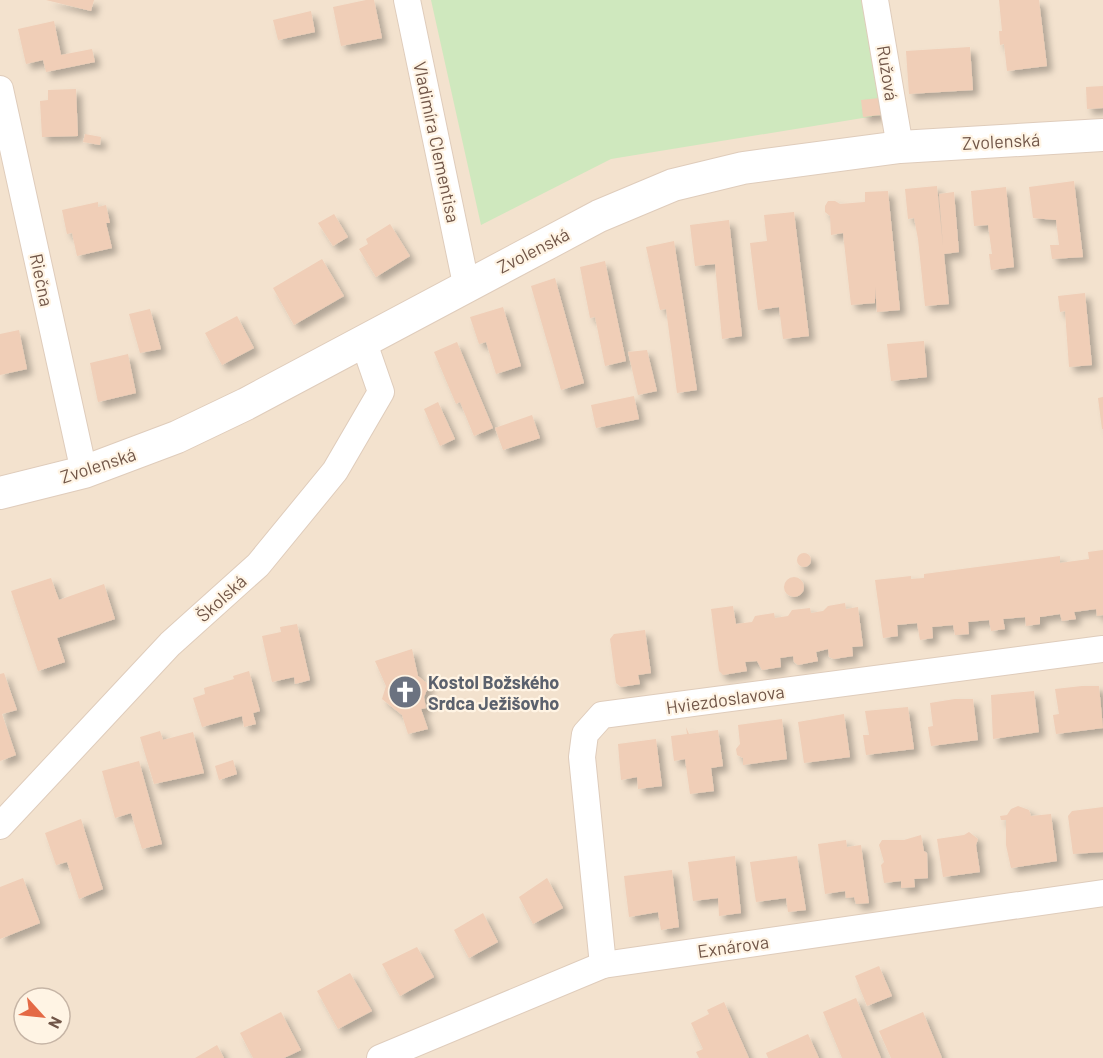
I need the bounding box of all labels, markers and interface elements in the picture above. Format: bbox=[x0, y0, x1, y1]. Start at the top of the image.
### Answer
street label: Ružová bbox=[873, 44, 903, 102]
street label: Vladimíra Clementisa bbox=[409, 59, 465, 225]
street label: Zvolenská bbox=[961, 128, 1041, 154]
street label: Zvolenská bbox=[493, 222, 573, 278]
street label: Riečna bbox=[26, 252, 58, 308]
street label: Zvolenská bbox=[57, 442, 139, 488]
street label: Školská bbox=[191, 570, 251, 626]
place label: Kostol Božského Srdca Ježišovho bbox=[428, 671, 559, 714]
church icon: Kostol Božského Srdca Ježišovho bbox=[387, 674, 423, 710]
street label: Hviezdoslavova bbox=[664, 680, 786, 718]
street label: Exnárova bbox=[696, 930, 770, 962]
north arrow bbox=[12, 986, 72, 1046]
text: N bbox=[45, 1014, 67, 1032]

